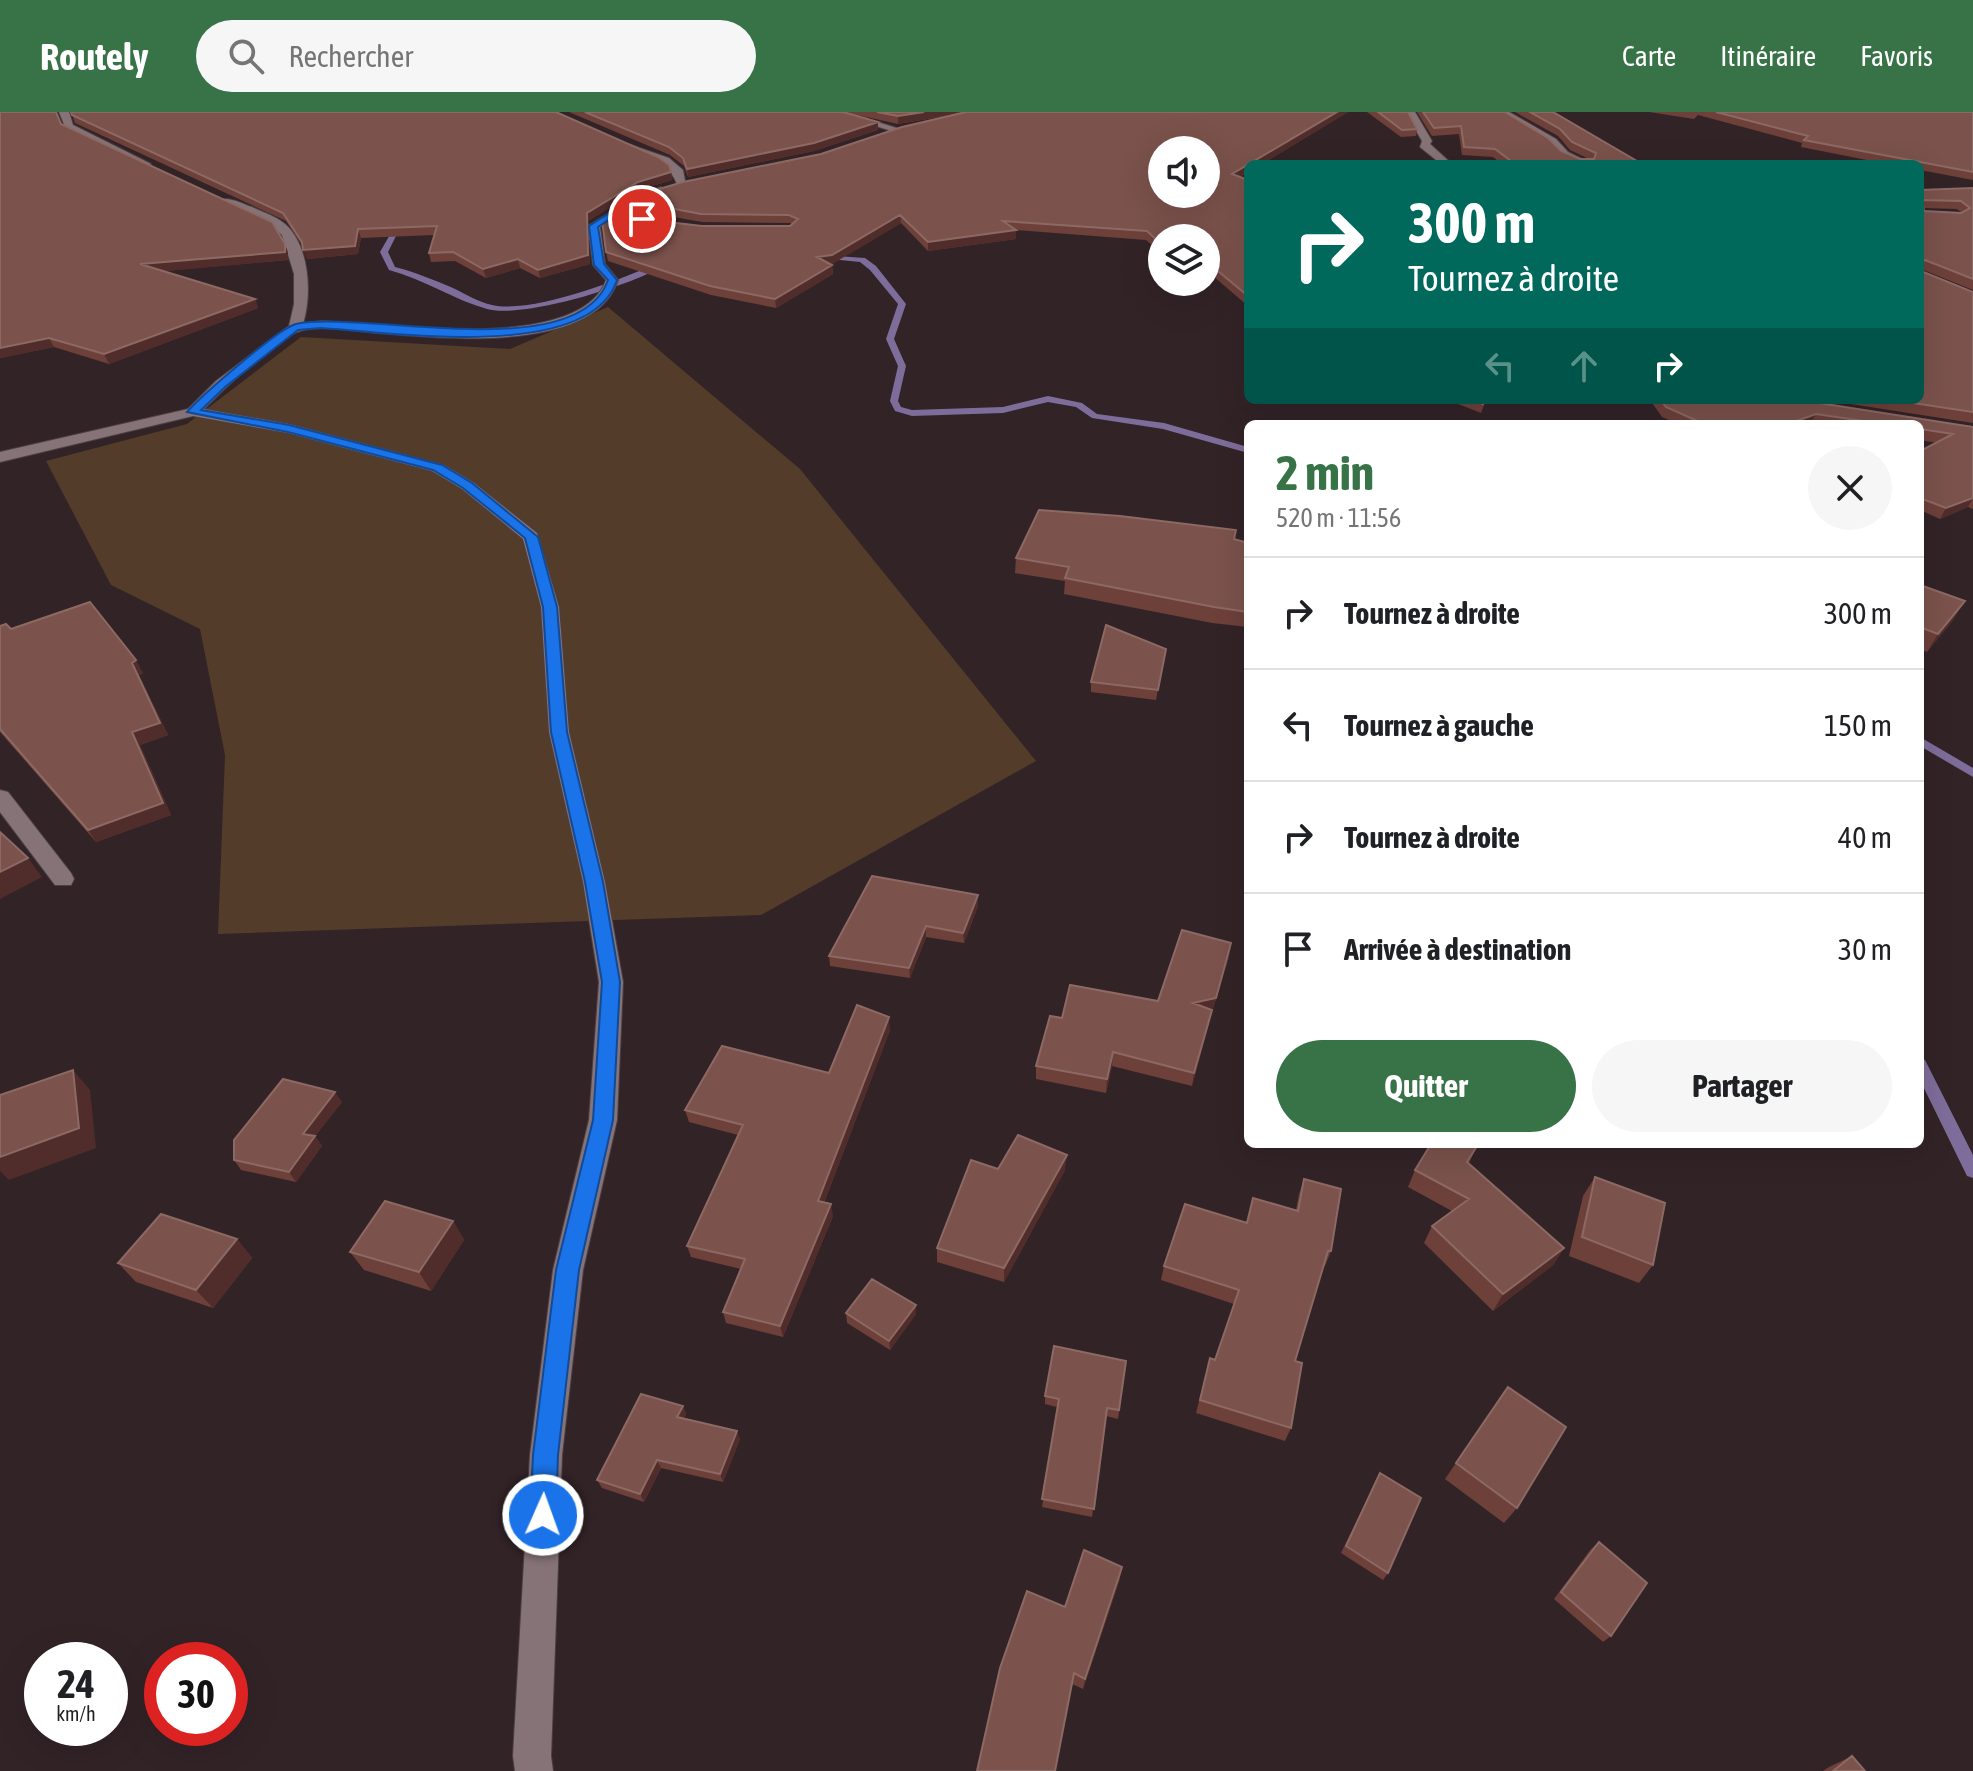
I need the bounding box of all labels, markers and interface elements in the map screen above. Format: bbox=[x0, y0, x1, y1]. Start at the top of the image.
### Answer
search box bbox=[196, 20, 756, 92]
icon: search bbox=[224, 34, 268, 78]
text: Routely bbox=[40, 35, 148, 78]
text: Rechercher bbox=[288, 39, 413, 73]
text: Carte bbox=[1622, 40, 1676, 72]
text: Itinéraire bbox=[1720, 40, 1816, 72]
text: Favoris bbox=[1860, 40, 1933, 72]
map controls bbox=[1148, 136, 1220, 296]
button: sound bbox=[1148, 136, 1220, 208]
pin bbox=[608, 185, 676, 253]
text: 300 m bbox=[1408, 191, 1535, 255]
icon: right bbox=[1276, 192, 1380, 296]
icon: arrive bbox=[620, 197, 664, 241]
button: layers bbox=[1148, 224, 1220, 296]
text: Tournez à droite bbox=[1408, 257, 1619, 299]
icon: left bbox=[1478, 344, 1522, 388]
icon: ahead bbox=[1562, 344, 1606, 388]
icon: right bbox=[1646, 344, 1690, 388]
text: 2 min bbox=[1276, 445, 1374, 500]
button: close bbox=[1808, 446, 1892, 530]
text: 520 m · 11:56 bbox=[1276, 503, 1401, 533]
icon: right bbox=[1276, 591, 1320, 635]
text: Tournez à droite bbox=[1344, 596, 1520, 630]
text: 300 m bbox=[1824, 596, 1892, 630]
icon: left bbox=[1276, 703, 1320, 747]
text: Tournez à gauche bbox=[1344, 708, 1534, 742]
text: 150 m bbox=[1824, 708, 1892, 742]
icon: right bbox=[1276, 815, 1320, 859]
text: Tournez à droite bbox=[1344, 820, 1520, 854]
text: 40 m bbox=[1838, 820, 1892, 854]
icon: arrive bbox=[1276, 927, 1320, 971]
text: Arrivée à destination bbox=[1344, 932, 1571, 966]
text: 30 m bbox=[1838, 932, 1892, 966]
button: Quitter bbox=[1276, 1040, 1576, 1132]
button: Partager bbox=[1592, 1040, 1892, 1132]
position arrow bbox=[501, 1473, 585, 1557]
speed limit sign: 30 bbox=[144, 1642, 248, 1746]
text: 24 bbox=[57, 1661, 95, 1706]
text: km/h bbox=[56, 1702, 96, 1725]

